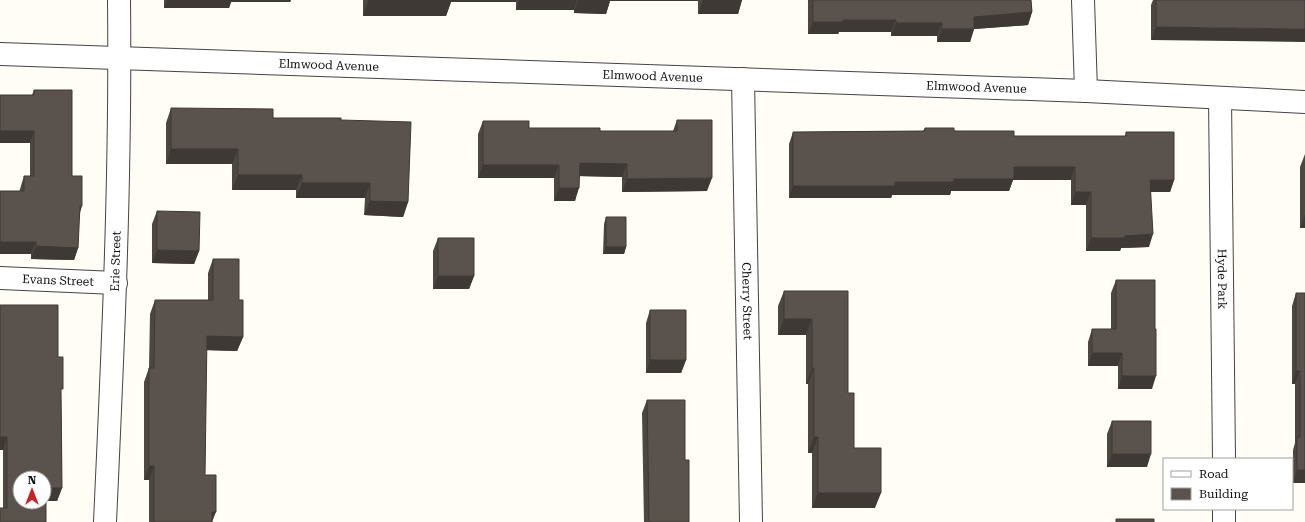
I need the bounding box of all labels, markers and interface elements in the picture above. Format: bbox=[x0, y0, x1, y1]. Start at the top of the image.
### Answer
street label: Elmwood Avenue bbox=[278, 56, 380, 74]
street label: Elmwood Avenue bbox=[602, 68, 703, 85]
street label: Elmwood Avenue bbox=[926, 79, 1027, 96]
street label: Erie Street bbox=[108, 230, 124, 292]
street label: Hyde Park bbox=[1215, 249, 1229, 310]
street label: Cherry Street bbox=[739, 262, 755, 340]
street label: Evans Street bbox=[22, 272, 95, 289]
legend bbox=[1163, 458, 1293, 510]
text: Road bbox=[1199, 467, 1229, 481]
north arrow bbox=[12, 470, 52, 510]
text: N bbox=[28, 474, 37, 487]
text: Building bbox=[1199, 487, 1248, 501]

